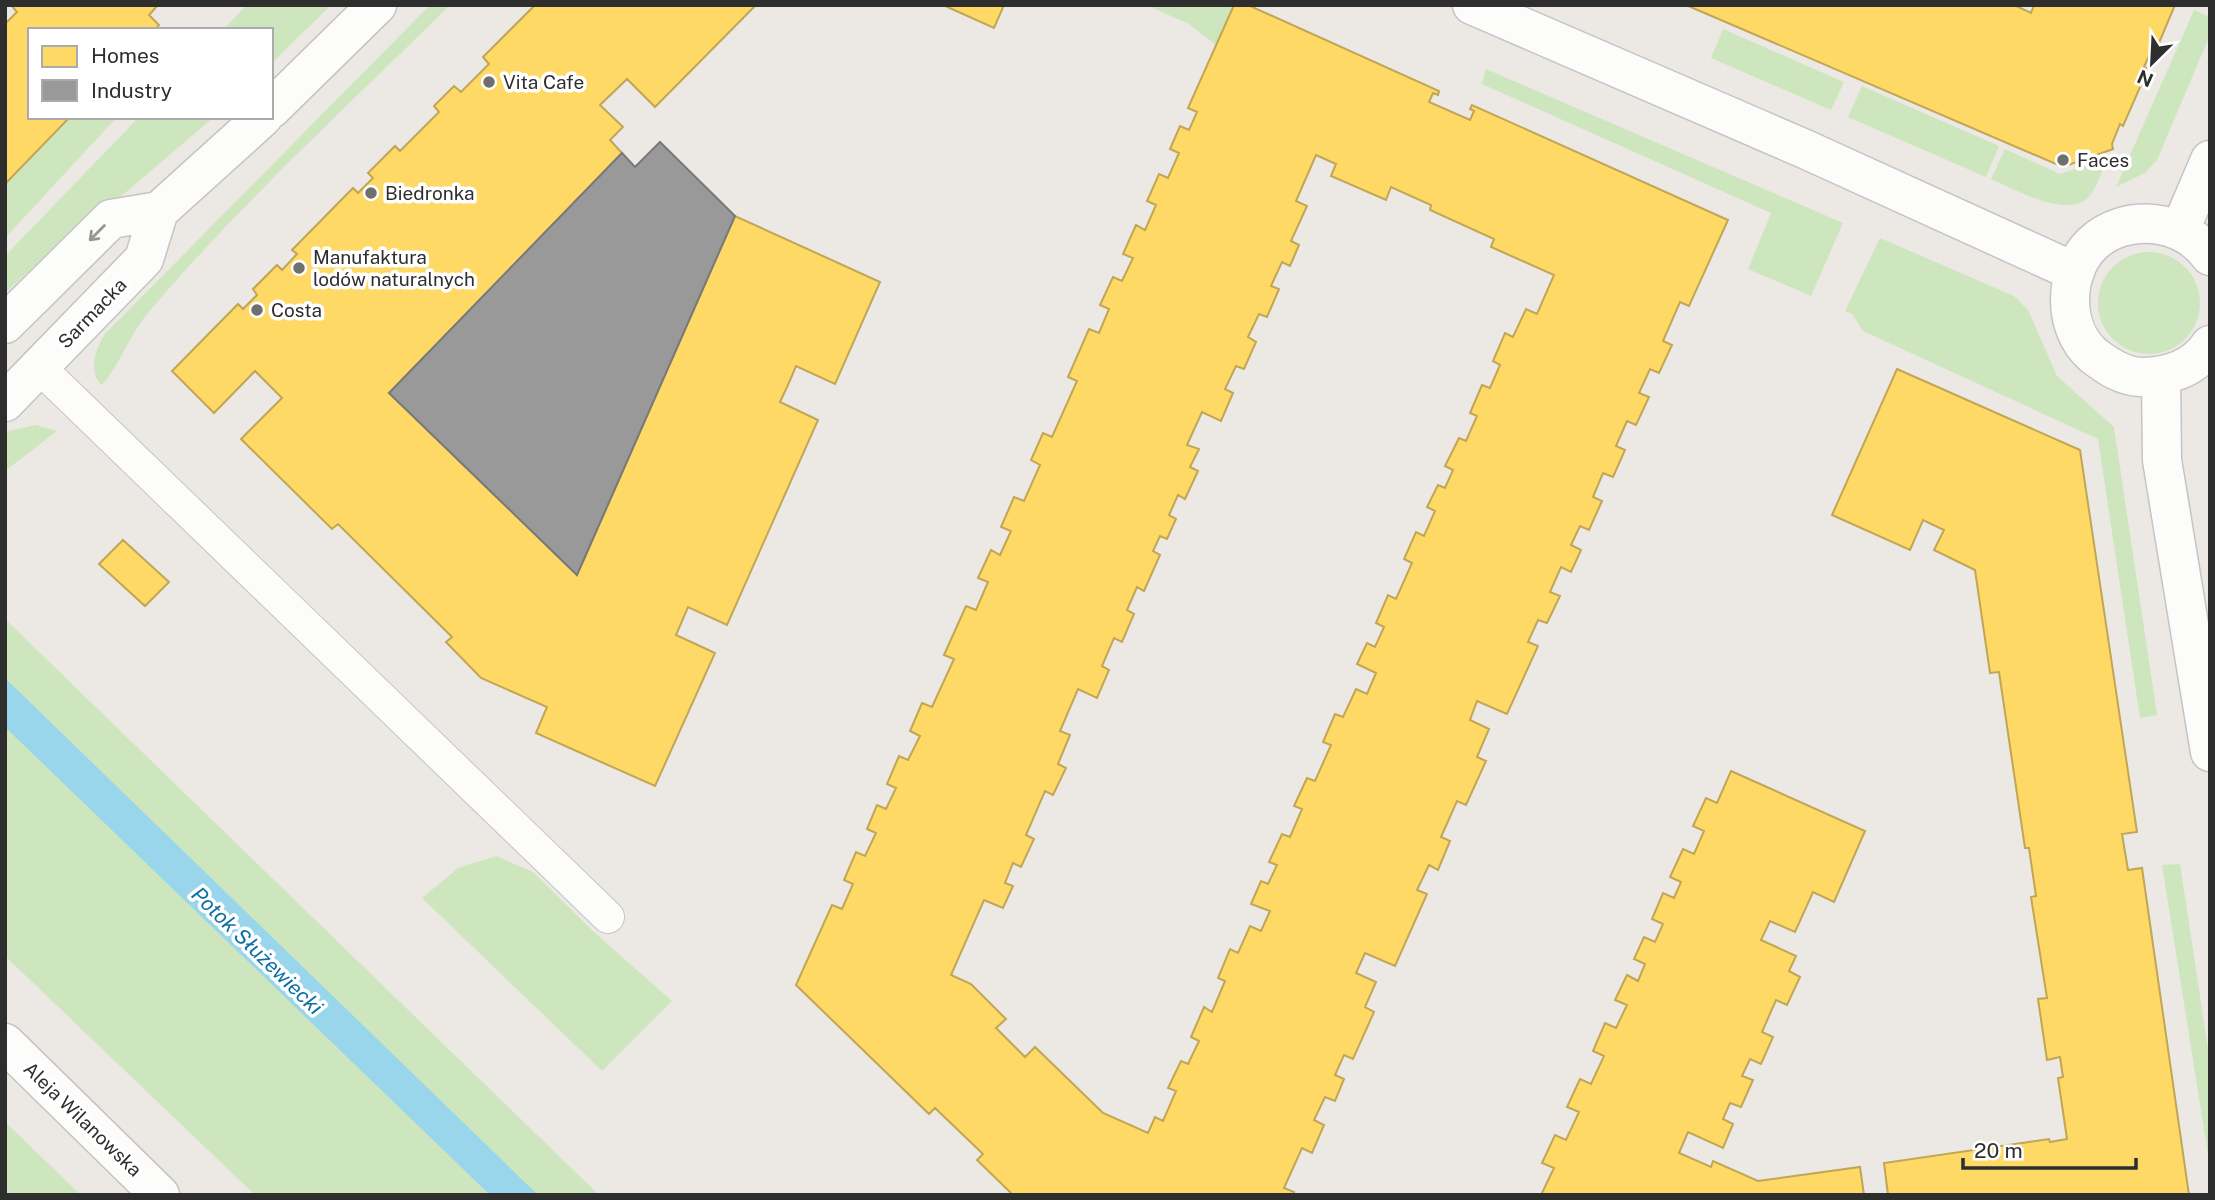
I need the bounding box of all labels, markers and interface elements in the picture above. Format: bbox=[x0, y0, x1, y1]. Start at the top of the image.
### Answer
legend bbox=[28, 28, 273, 119]
north arrow bbox=[2117, 28, 2187, 98]
text: Homes bbox=[91, 43, 159, 68]
text: N bbox=[2134, 65, 2156, 92]
place label: Vita Cafe bbox=[503, 71, 584, 93]
marker: Vita Cafe bbox=[481, 74, 497, 90]
text: Industry bbox=[91, 78, 172, 103]
place label: Faces bbox=[2077, 149, 2129, 171]
marker: Faces bbox=[2055, 152, 2071, 168]
place label: Biedronka bbox=[385, 182, 475, 204]
marker: Biedronka bbox=[363, 185, 379, 201]
one-way arrow bbox=[89, 224, 106, 241]
place label: Manufaktura lodów naturalnych bbox=[313, 246, 475, 290]
marker: Manufaktura lodów naturalnych bbox=[291, 260, 307, 276]
street label: Sarmacka bbox=[53, 273, 131, 353]
place label: Costa bbox=[271, 299, 322, 321]
marker: Costa bbox=[249, 302, 265, 318]
water label: Potok Służewiecki bbox=[187, 882, 328, 1020]
street label: Aleja Wilanowska bbox=[20, 1057, 146, 1181]
scale bar bbox=[1963, 1126, 2136, 1170]
text: 20 m bbox=[1974, 1138, 2023, 1163]

